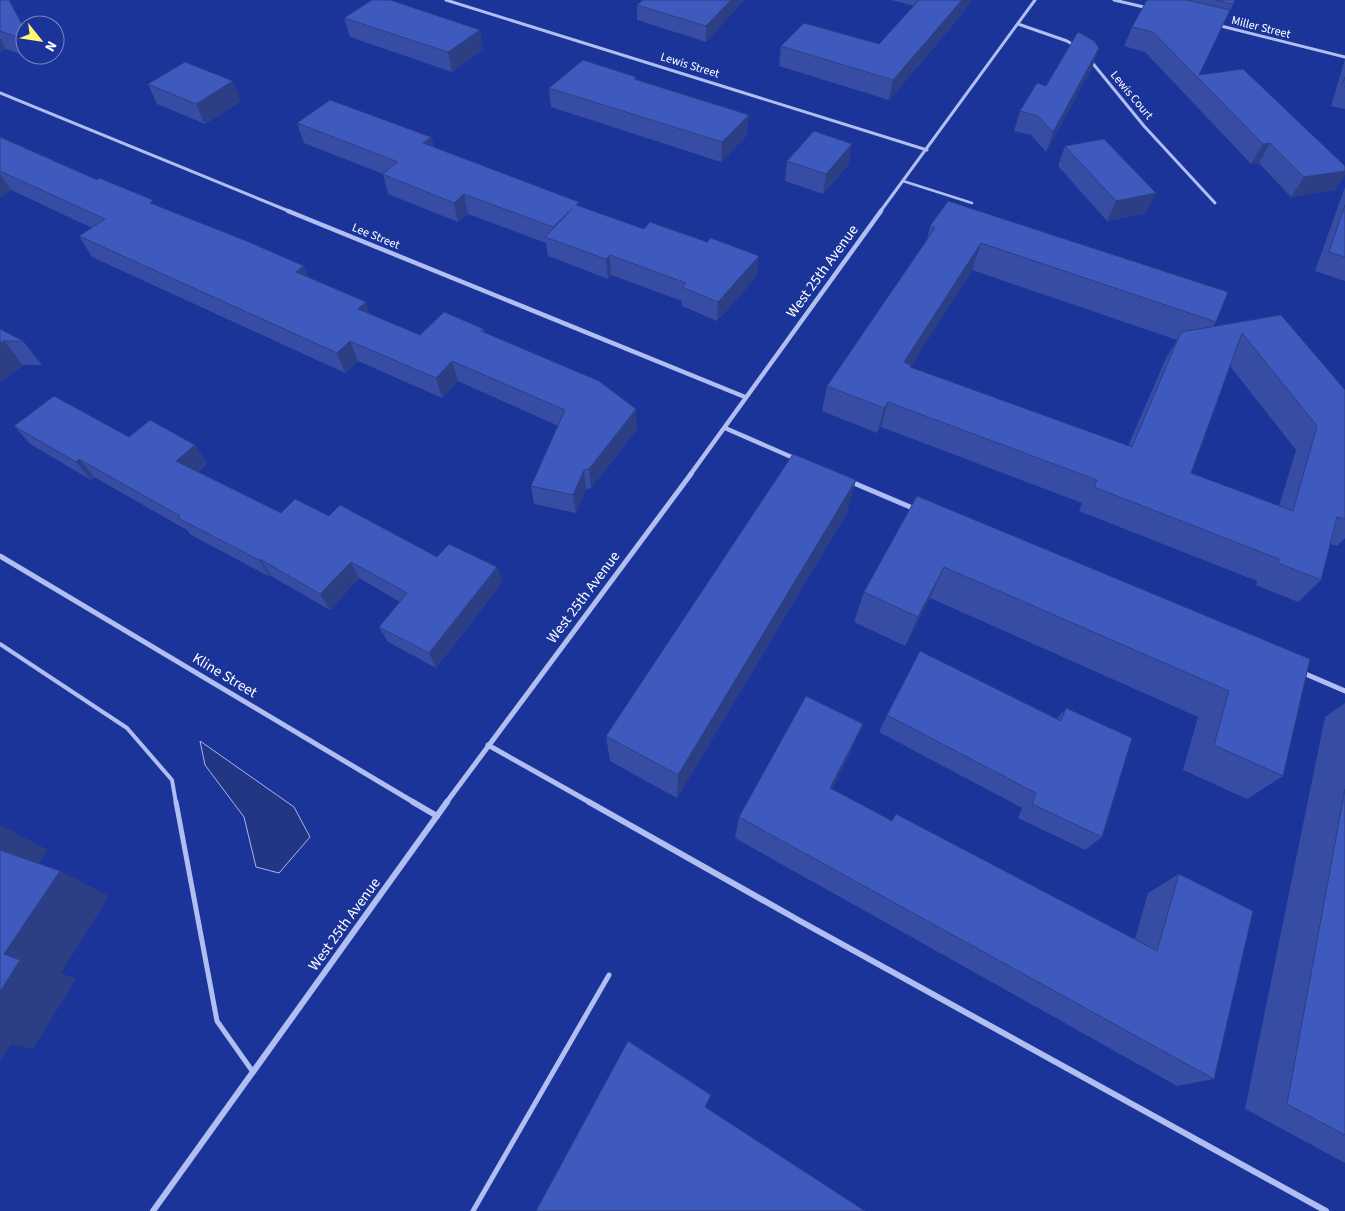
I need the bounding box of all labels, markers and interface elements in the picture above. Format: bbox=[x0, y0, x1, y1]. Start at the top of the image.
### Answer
street label: Miller Street bbox=[1230, 12, 1292, 43]
north arrow bbox=[15, 15, 65, 65]
text: N bbox=[39, 37, 61, 55]
street label: Lewis Street bbox=[658, 48, 721, 82]
street label: Lewis Court bbox=[1106, 67, 1157, 123]
street label: Lee Street bbox=[349, 219, 402, 254]
street label: West 25th Avenue bbox=[781, 220, 863, 322]
street label: West 25th Avenue bbox=[542, 547, 625, 648]
street label: Kline Street bbox=[188, 648, 261, 703]
street label: West 25th Avenue bbox=[303, 873, 385, 975]

